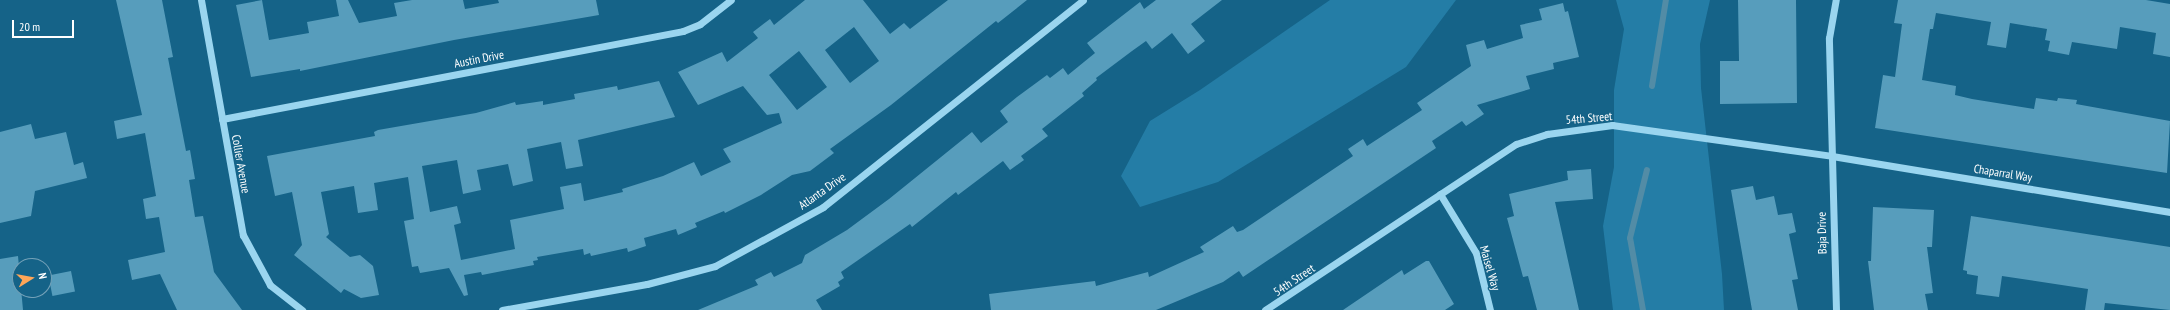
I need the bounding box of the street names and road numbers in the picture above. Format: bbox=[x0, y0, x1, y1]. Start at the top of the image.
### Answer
street label: Austin Drive bbox=[453, 47, 505, 71]
street label: 54th Street bbox=[1565, 109, 1613, 127]
street label: Collier Avenue bbox=[229, 133, 253, 195]
street label: Chaparral Way bbox=[1973, 161, 2033, 185]
street label: Atlanta Drive bbox=[796, 170, 848, 212]
street label: Baja Drive bbox=[1814, 212, 1830, 254]
street label: Maisel Way bbox=[1477, 244, 1503, 292]
street label: 54th Street bbox=[1271, 261, 1317, 299]

